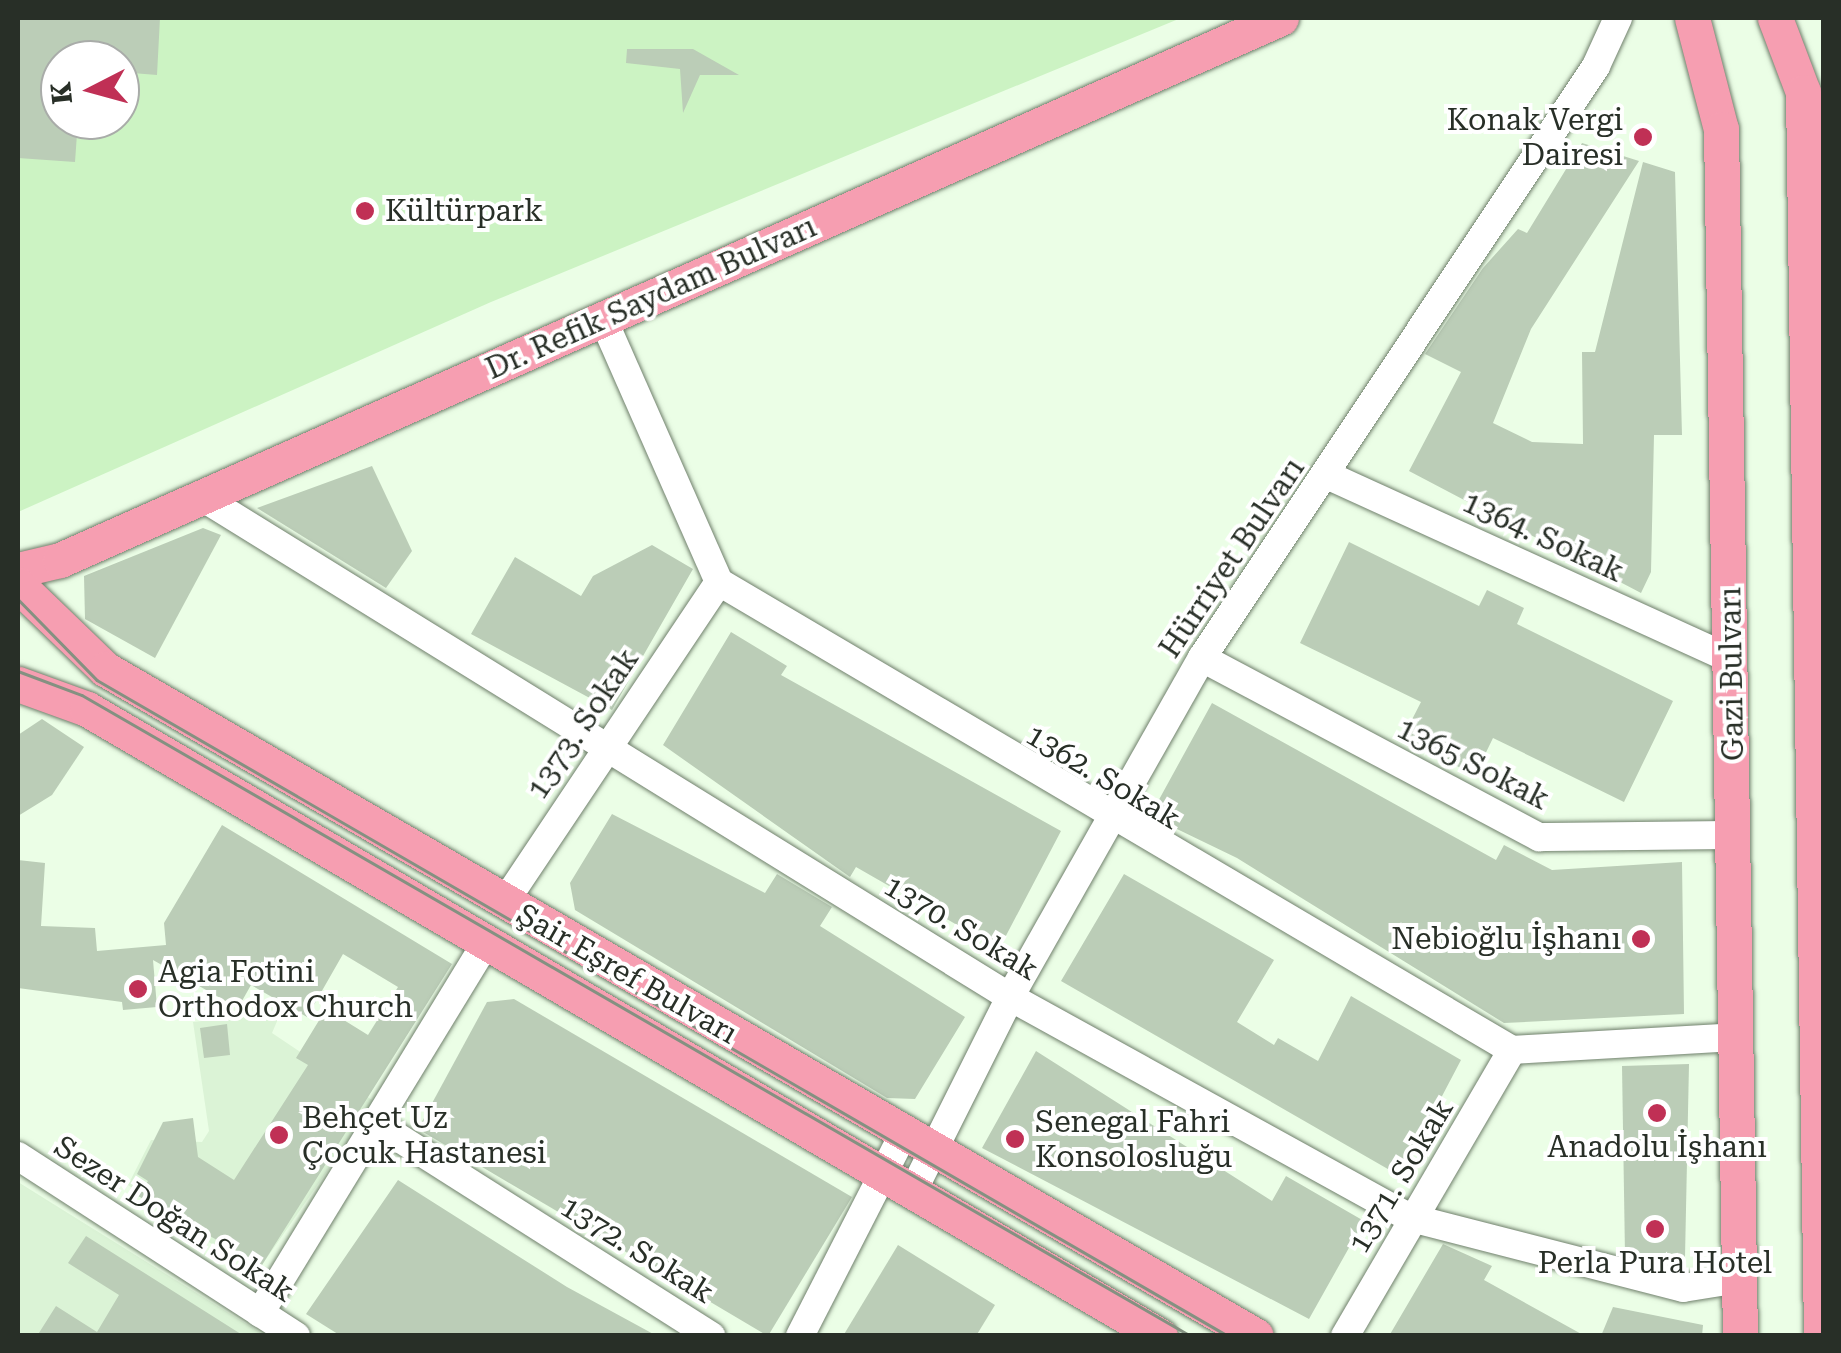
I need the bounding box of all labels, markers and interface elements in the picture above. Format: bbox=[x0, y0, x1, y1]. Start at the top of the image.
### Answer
north arrow bbox=[40, 40, 140, 140]
text: K bbox=[44, 80, 79, 106]
place label: Konak Vergi Dairesi bbox=[1447, 102, 1623, 172]
marker: Konak Vergi Dairesi bbox=[1632, 126, 1654, 148]
place label: Kültürpark bbox=[385, 193, 543, 229]
marker: Kültürpark bbox=[354, 200, 376, 222]
street label: Dr. Refik Saydam Bulvarı bbox=[480, 209, 822, 387]
street label: Hürriyet Bulvarı bbox=[1152, 451, 1312, 665]
street label: 1364. Sokak bbox=[1457, 484, 1629, 590]
street label: Gazi Bulvarı bbox=[1712, 587, 1752, 761]
street label: 1373. Sokak bbox=[520, 642, 646, 806]
street label: 1365 Sokak bbox=[1391, 710, 1555, 818]
street label: 1362. Sokak bbox=[1019, 717, 1187, 837]
street label: 1370. Sokak bbox=[877, 868, 1045, 988]
street label: Şair Eşref Bulvarı bbox=[510, 896, 744, 1052]
place label: Nebioğlu İşhanı bbox=[1391, 921, 1621, 957]
marker: Nebioğlu İşhanı bbox=[1630, 928, 1652, 950]
place label: Agia Fotini Orthodox Church bbox=[158, 954, 413, 1024]
marker: Agia Fotini Orthodox Church bbox=[127, 978, 149, 1000]
street label: 1371. Sokak bbox=[1341, 1092, 1461, 1260]
place label: Behçet Uz Çocuk Hastanesi bbox=[302, 1100, 546, 1170]
marker: Anadolu İşhanı bbox=[1646, 1102, 1668, 1124]
place label: Senegal Fahri Konsolosluğu bbox=[1035, 1104, 1232, 1174]
marker: Behçet Uz Çocuk Hastanesi bbox=[266, 1122, 292, 1148]
street label: Sezer Doğan Sokak bbox=[48, 1128, 300, 1310]
marker: Senegal Fahri Konsolosluğu bbox=[1004, 1128, 1026, 1150]
place label: Anadolu İşhanı bbox=[1547, 1129, 1767, 1165]
street label: 1372. Sokak bbox=[554, 1189, 720, 1311]
marker: Perla Pura Hotel bbox=[1644, 1218, 1666, 1240]
place label: Perla Pura Hotel bbox=[1538, 1245, 1772, 1281]

